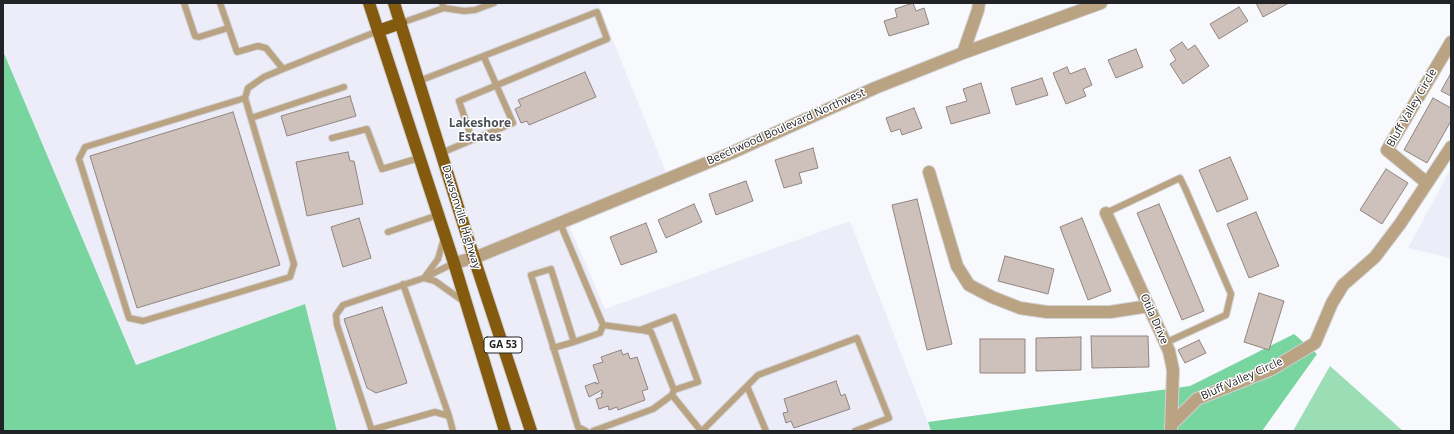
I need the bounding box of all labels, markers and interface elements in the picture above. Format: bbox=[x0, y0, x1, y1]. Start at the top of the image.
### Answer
street label: Bluff Valley Circle bbox=[1384, 67, 1440, 149]
street label: Beechwood Boulevard Northwest bbox=[705, 86, 867, 168]
district label: Lakeshore Estates bbox=[449, 117, 511, 145]
street label: Dawsonville Highway bbox=[439, 164, 483, 270]
street label: Otila Drive bbox=[1137, 292, 1171, 346]
road number: GA 53 bbox=[484, 337, 522, 353]
street label: Bluff Valley Circle bbox=[1199, 355, 1285, 403]

